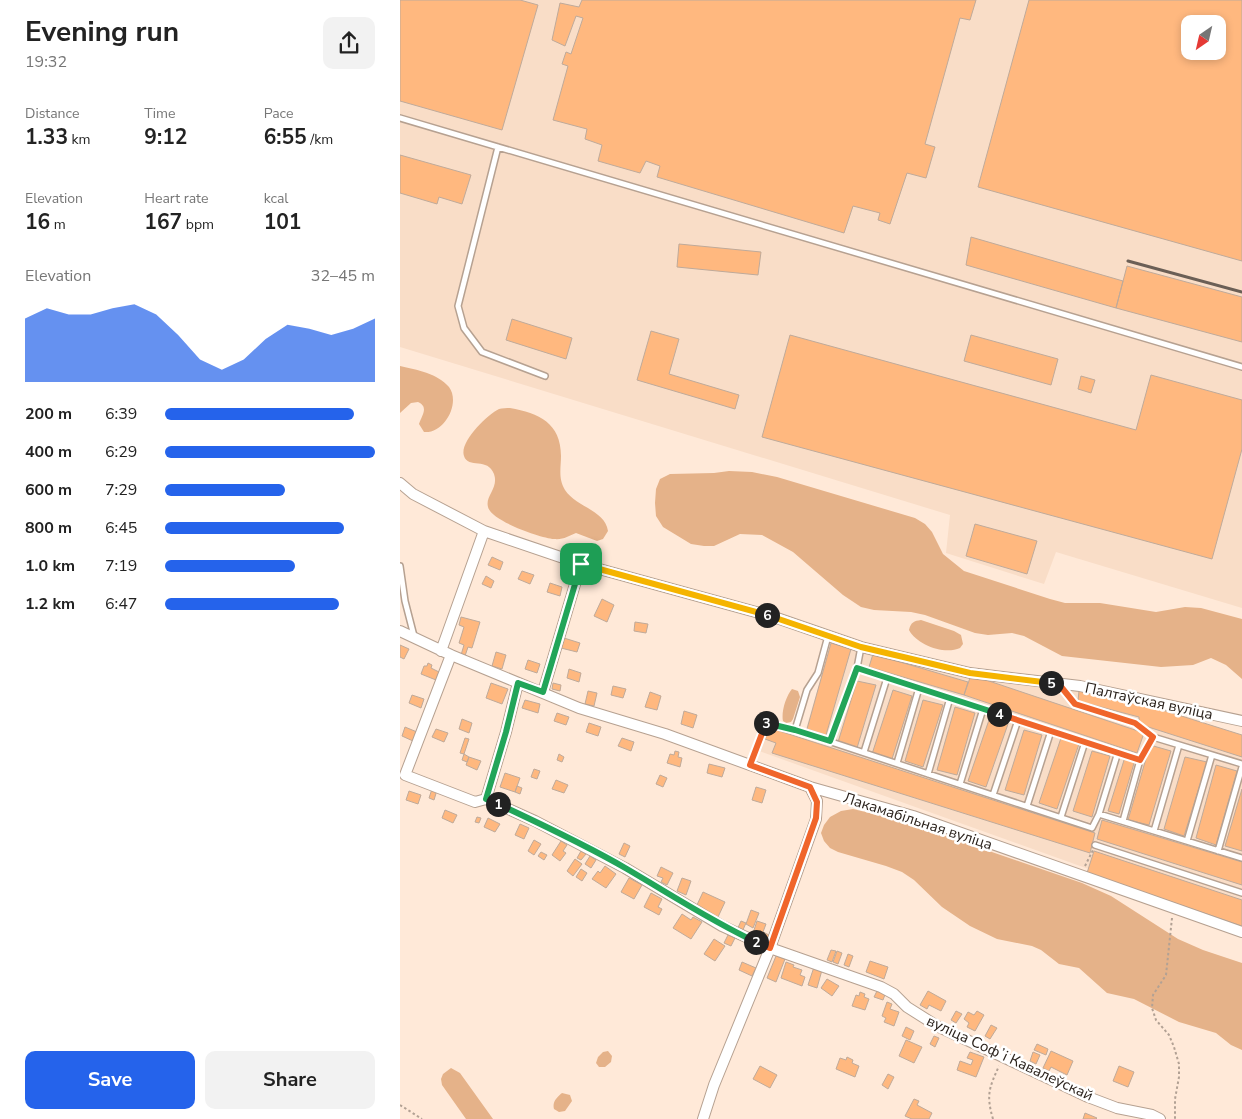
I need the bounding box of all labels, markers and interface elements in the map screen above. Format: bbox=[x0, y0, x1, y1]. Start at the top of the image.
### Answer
text: Evening run bbox=[25, 13, 179, 51]
north arrow bbox=[1181, 15, 1226, 60]
map controls bbox=[1181, 15, 1226, 60]
button: share bbox=[323, 17, 375, 69]
text: 19:32 bbox=[25, 51, 67, 73]
text: Distance bbox=[25, 104, 79, 123]
text: Time bbox=[144, 104, 175, 123]
text: Pace bbox=[264, 104, 293, 123]
text: 1.33 bbox=[25, 123, 68, 151]
text: 9:12 bbox=[144, 123, 187, 151]
text: 6:55 bbox=[264, 123, 307, 151]
text: km bbox=[68, 130, 91, 149]
text: /km bbox=[307, 130, 333, 149]
text: Elevation bbox=[25, 189, 83, 208]
text: Heart rate bbox=[144, 189, 208, 208]
text: kcal bbox=[264, 189, 288, 208]
text: 16 bbox=[25, 208, 50, 236]
text: 167 bbox=[144, 208, 182, 236]
text: 101 bbox=[264, 208, 301, 236]
text: m bbox=[50, 215, 66, 234]
text: bpm bbox=[182, 215, 214, 234]
text: Elevation bbox=[25, 265, 91, 287]
text: 32–45 m bbox=[311, 265, 375, 287]
text: 200 m bbox=[25, 403, 72, 425]
text: 6:39 bbox=[105, 403, 137, 425]
text: 400 m bbox=[25, 441, 72, 463]
text: 6:29 bbox=[105, 441, 137, 463]
text: 600 m bbox=[25, 479, 72, 501]
text: 7:29 bbox=[105, 479, 137, 501]
text: 800 m bbox=[25, 517, 72, 539]
text: 6:45 bbox=[105, 517, 137, 539]
pin bbox=[560, 543, 602, 585]
icon: arrive bbox=[567, 550, 595, 578]
text: 1.0 km bbox=[25, 555, 75, 577]
text: 7:19 bbox=[105, 555, 137, 577]
text: 1.2 km bbox=[25, 593, 75, 615]
text: 6:47 bbox=[105, 593, 137, 615]
pin: 6 bbox=[754, 602, 780, 628]
text: 6 bbox=[763, 606, 772, 625]
pin: 5 bbox=[1038, 670, 1064, 696]
text: 5 bbox=[1047, 674, 1056, 693]
street label: Палтаўская вуліца bbox=[1083, 678, 1215, 724]
pin: 4 bbox=[986, 702, 1012, 726]
text: 4 bbox=[995, 705, 1004, 724]
pin: 3 bbox=[754, 710, 778, 736]
text: 3 bbox=[762, 714, 771, 733]
street label: Лакамабільная вуліца bbox=[841, 787, 995, 855]
pin: 1 bbox=[486, 792, 510, 816]
text: 1 bbox=[494, 795, 503, 814]
pin: 2 bbox=[744, 930, 768, 954]
text: 2 bbox=[752, 933, 761, 952]
street label: вуліца Софʼі Кавалеўскай bbox=[923, 1011, 1097, 1105]
button: Save bbox=[25, 1051, 195, 1109]
button: Share bbox=[205, 1051, 375, 1109]

